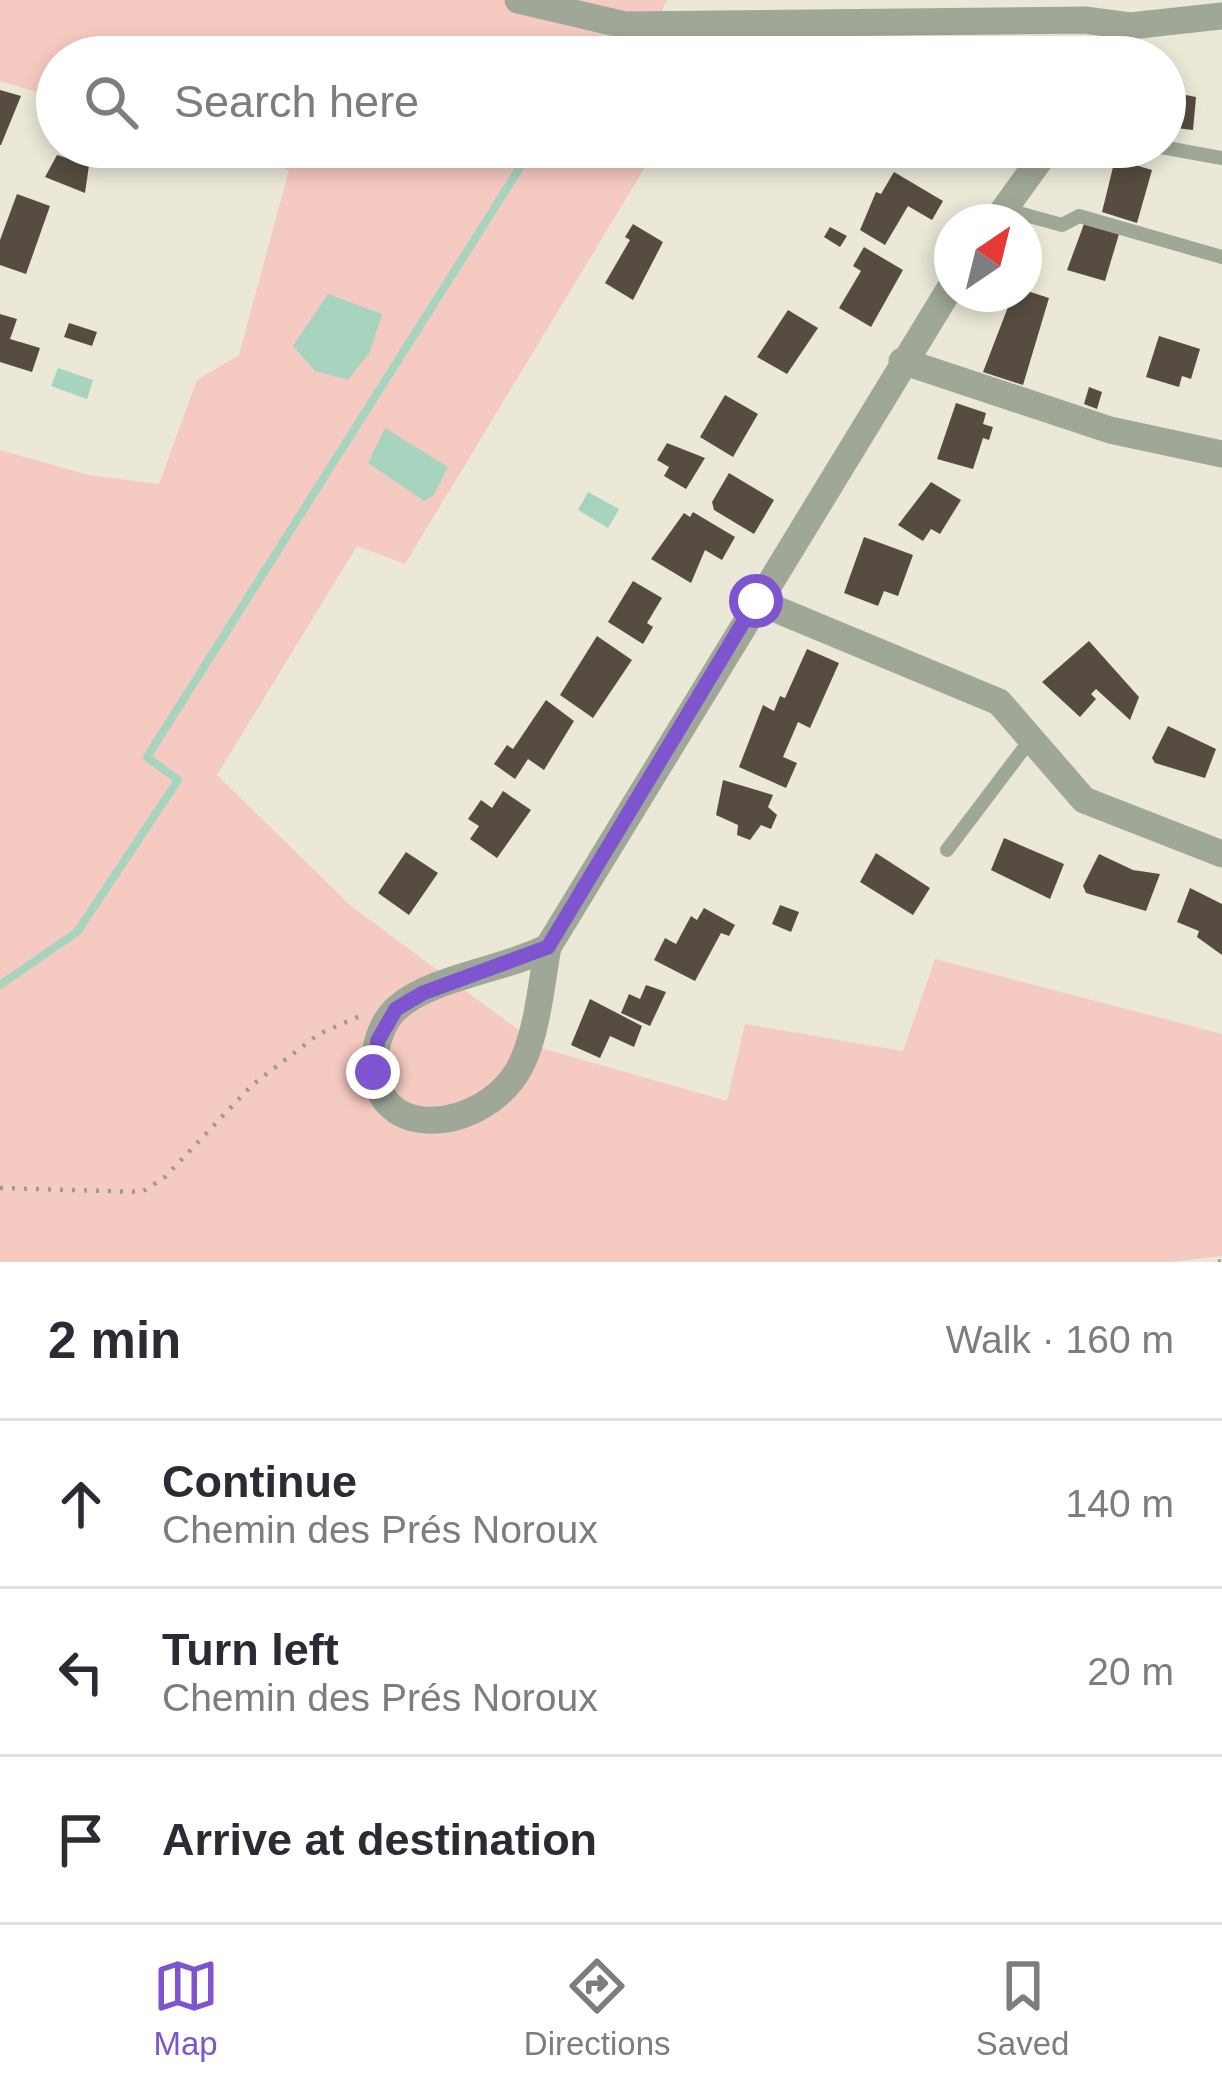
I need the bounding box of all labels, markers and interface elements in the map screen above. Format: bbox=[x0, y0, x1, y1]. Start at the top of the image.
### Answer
search box bbox=[36, 36, 1186, 168]
icon: search bbox=[78, 69, 144, 135]
text: Search here bbox=[174, 76, 419, 127]
north arrow bbox=[934, 204, 1042, 312]
route start bbox=[729, 574, 783, 628]
route end bbox=[346, 1045, 400, 1099]
text: 2 min bbox=[48, 1312, 181, 1369]
text: Walk · 160 m bbox=[946, 1318, 1174, 1361]
text: Continue bbox=[162, 1456, 357, 1507]
icon: ahead bbox=[48, 1471, 114, 1537]
text: 140 m bbox=[1066, 1482, 1174, 1525]
text: Chemin des Prés Noroux bbox=[162, 1508, 598, 1551]
text: Turn left bbox=[162, 1624, 339, 1675]
icon: left bbox=[48, 1639, 114, 1705]
text: 20 m bbox=[1087, 1650, 1174, 1693]
text: Chemin des Prés Noroux bbox=[162, 1676, 598, 1719]
icon: arrive bbox=[48, 1807, 114, 1873]
text: Arrive at destination bbox=[162, 1814, 597, 1865]
tab: Map bbox=[153, 1953, 219, 2063]
tab: Directions bbox=[524, 1953, 671, 2063]
tab: Saved bbox=[976, 1953, 1069, 2063]

